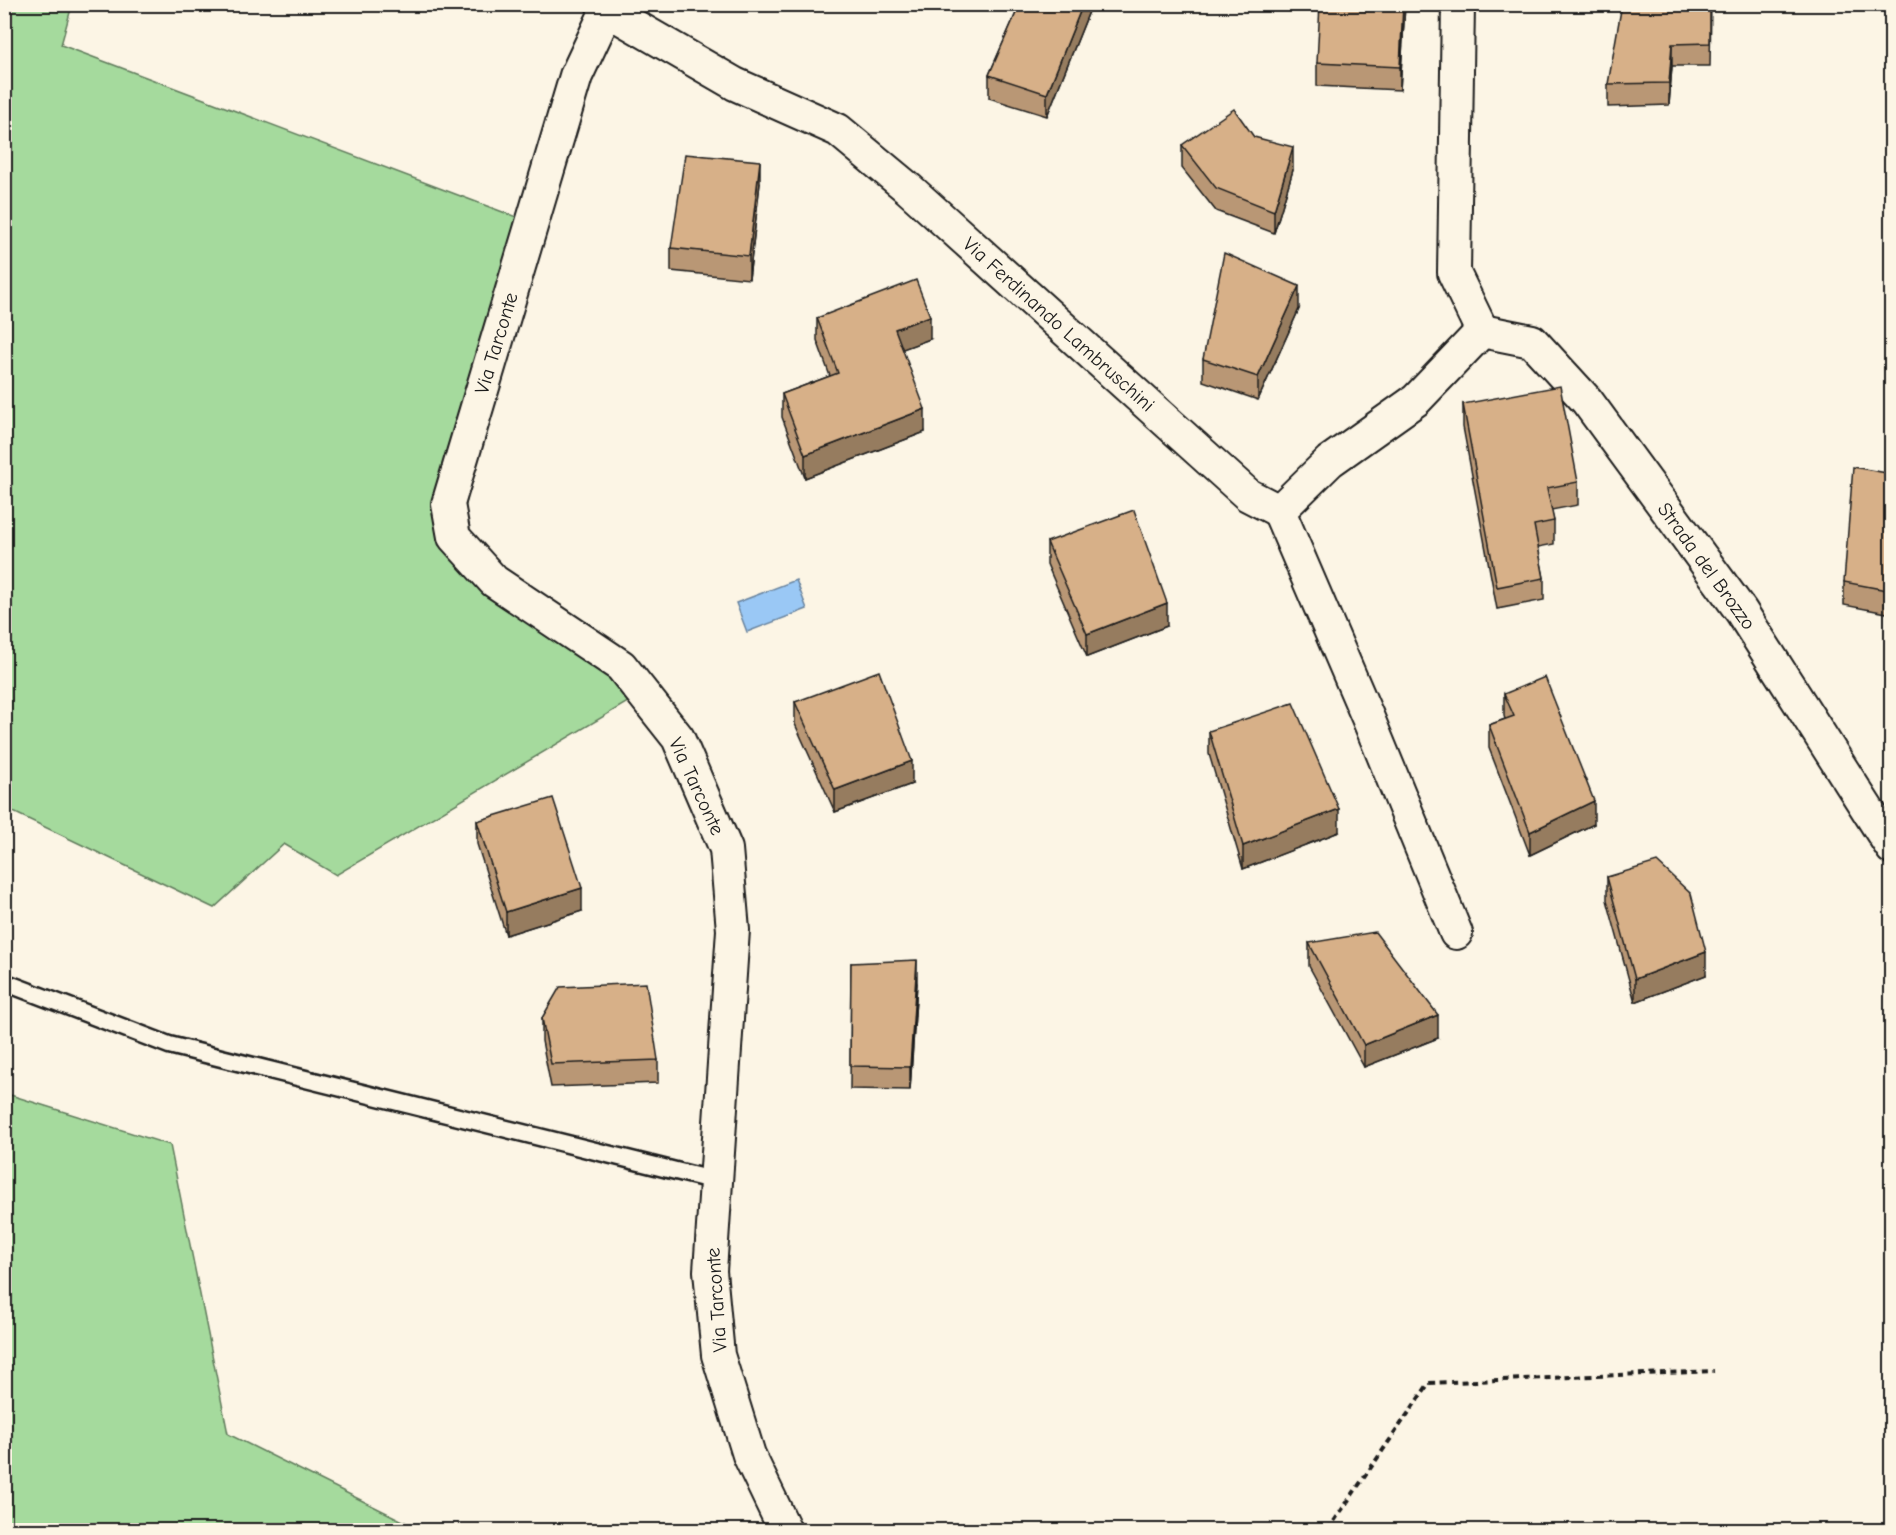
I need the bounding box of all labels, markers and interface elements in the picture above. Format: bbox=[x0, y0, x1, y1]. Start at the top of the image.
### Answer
street label: Via Ferdinando Lambruschini bbox=[958, 232, 1159, 416]
street label: Via Tarconte bbox=[470, 290, 523, 397]
street label: Strada del Brozzo bbox=[1653, 498, 1760, 634]
street label: Via Tarconte bbox=[664, 734, 729, 839]
street label: Via Tarconte bbox=[701, 1247, 732, 1353]

